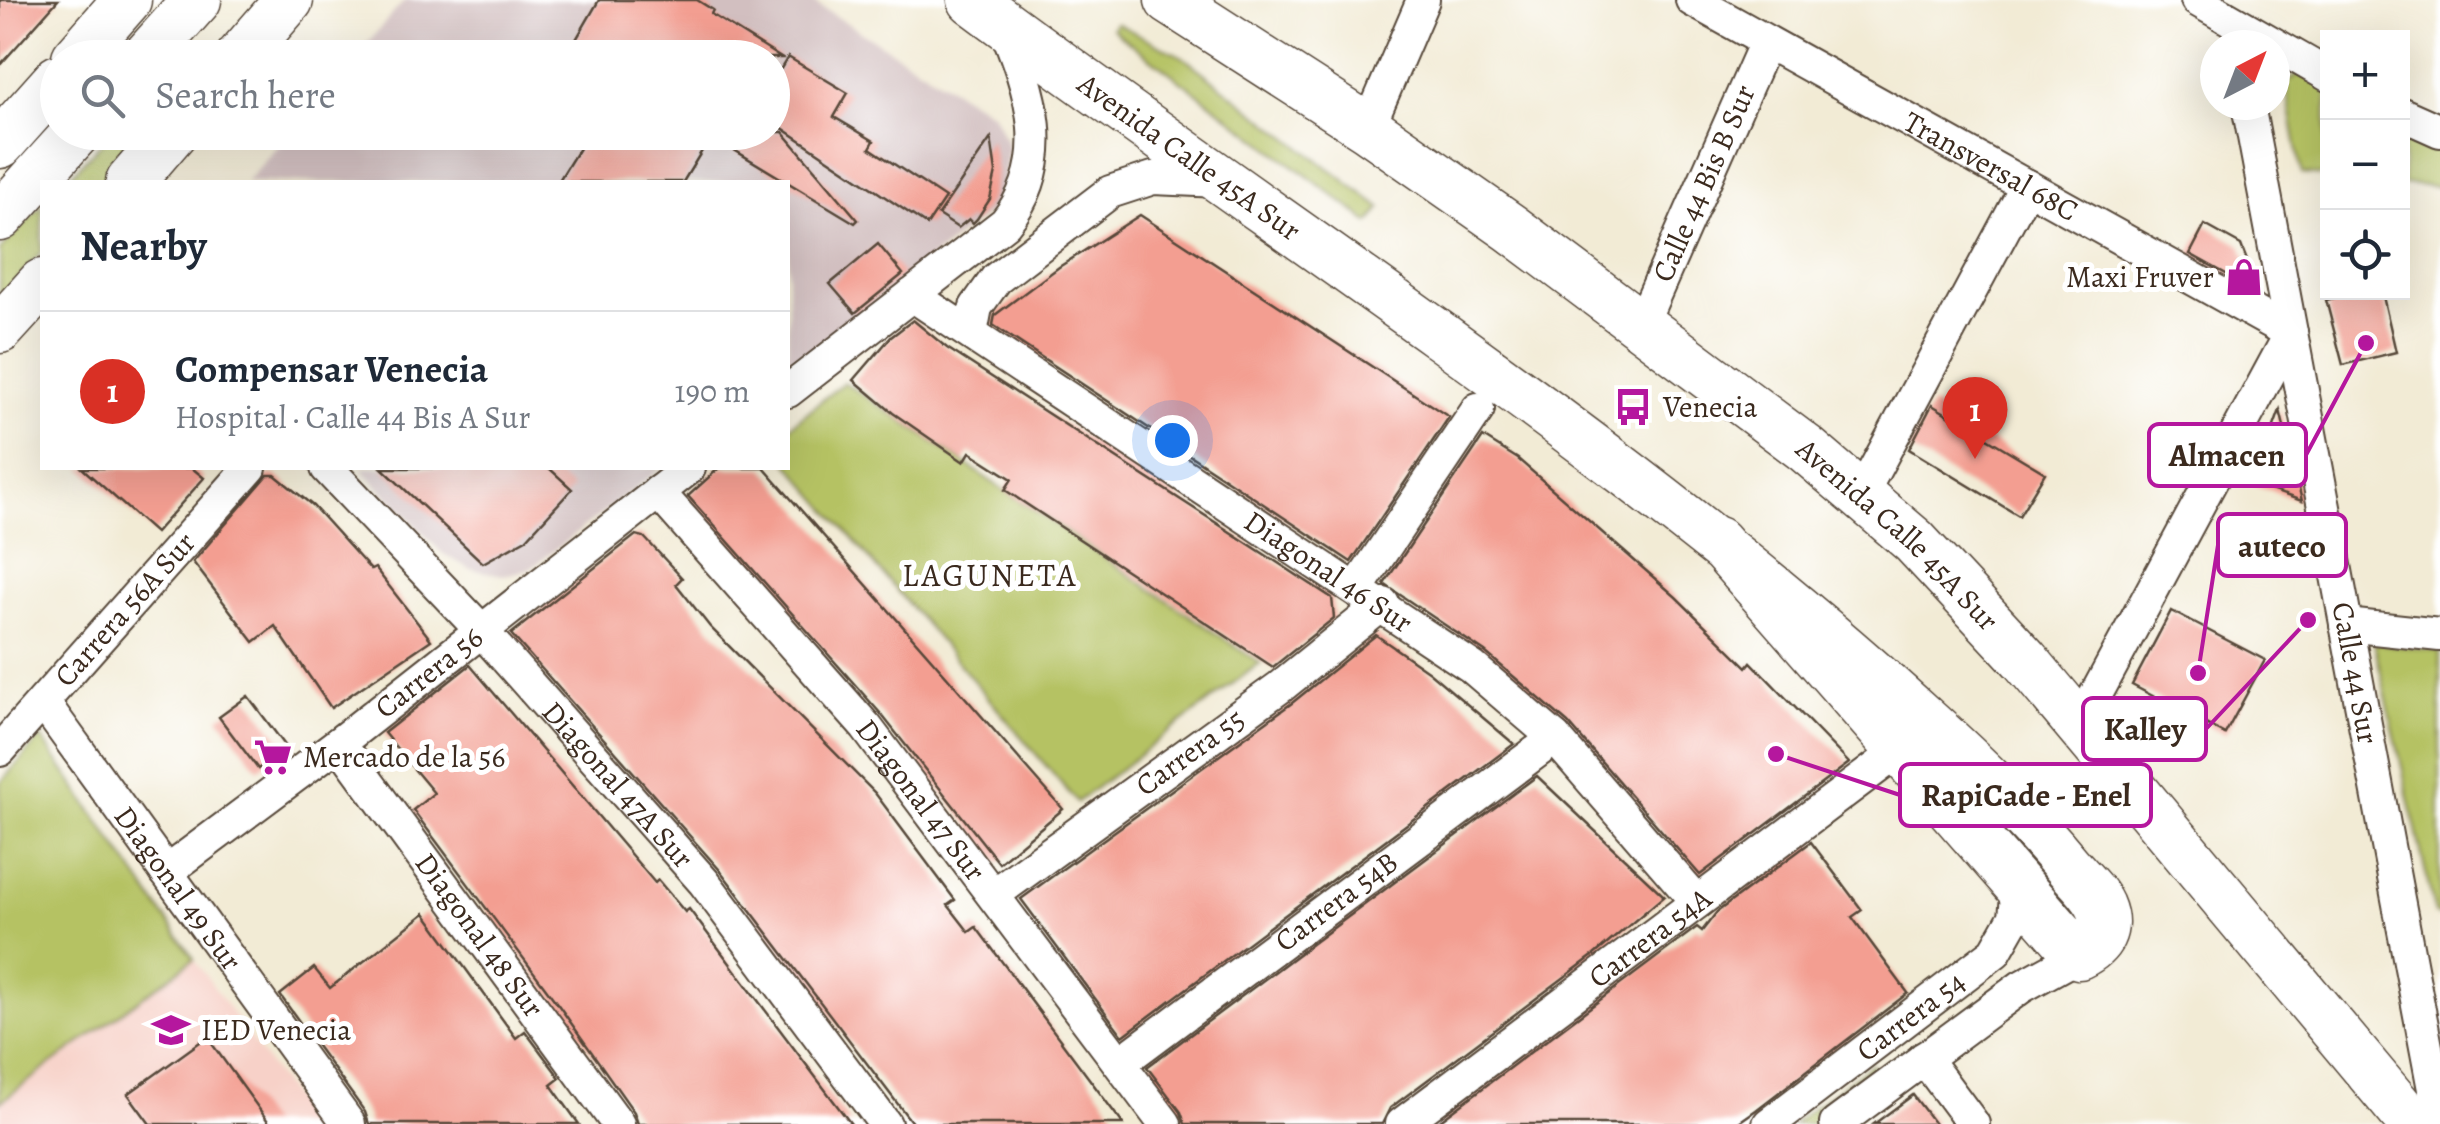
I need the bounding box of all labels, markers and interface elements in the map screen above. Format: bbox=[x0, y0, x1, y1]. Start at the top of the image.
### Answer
north arrow bbox=[2200, 30, 2290, 120]
map controls bbox=[2320, 30, 2410, 300]
button: + bbox=[2320, 30, 2410, 120]
search box bbox=[40, 40, 790, 150]
street label: Avenida Calle 45A Sur bbox=[1069, 63, 1309, 250]
icon: search bbox=[75, 68, 130, 123]
text: Search here bbox=[155, 69, 336, 121]
street label: Calle 44 Bis B Sur bbox=[1643, 78, 1765, 288]
street label: Transversal 68C bbox=[1897, 102, 2085, 231]
button: − bbox=[2320, 120, 2410, 210]
button: locate bbox=[2320, 210, 2410, 300]
text: Nearby bbox=[80, 217, 207, 274]
shop icon: Maxi Fruver bbox=[2223, 256, 2265, 298]
place label: Maxi Fruver bbox=[2066, 257, 2214, 297]
text: Compensar Venecia bbox=[175, 343, 488, 395]
text: 1 bbox=[107, 369, 118, 413]
text: 190 m bbox=[674, 369, 750, 413]
pin: 1 bbox=[1942, 376, 2008, 459]
bus stop icon: Venecia bbox=[1612, 386, 1654, 428]
place label: Venecia bbox=[1662, 387, 1758, 427]
text: Hospital · Calle 44 Bis A Sur bbox=[175, 395, 531, 439]
your location bbox=[1147, 415, 1198, 466]
callout: Almacen bbox=[2149, 424, 2306, 486]
street label: Avenida Calle 45A Sur bbox=[1787, 429, 2008, 639]
text: Almacen bbox=[2168, 433, 2285, 477]
street label: Diagonal 46 Sur bbox=[1236, 501, 1420, 642]
callout: auteco bbox=[2218, 514, 2346, 576]
street label: Carrera 56A Sur bbox=[45, 523, 204, 695]
text: auteco bbox=[2238, 524, 2326, 568]
district label: LAGUNETA bbox=[902, 553, 1078, 597]
street label: Calle 44 Sur bbox=[2322, 599, 2388, 747]
street label: Carrera 56 bbox=[367, 618, 491, 727]
street label: Diagonal 47A Sur bbox=[533, 693, 703, 877]
callout: Kalley bbox=[2083, 698, 2206, 760]
street label: Carrera 55 bbox=[1127, 699, 1253, 805]
text: Kalley bbox=[2104, 707, 2187, 751]
street label: Diagonal 47 Sur bbox=[847, 711, 995, 889]
supermarket icon: Mercado de la 56 bbox=[252, 736, 294, 778]
place label: Mercado de la 56 bbox=[303, 737, 505, 777]
callout: RapiCade - Enel bbox=[1900, 764, 2151, 826]
text: RapiCade - Enel bbox=[1921, 773, 2132, 817]
street label: Diagonal 49 Sur bbox=[105, 798, 251, 979]
street label: Carrera 54B bbox=[1266, 842, 1406, 961]
street label: Diagonal 48 Sur bbox=[406, 845, 553, 1026]
street label: Carrera 54A bbox=[1580, 878, 1720, 997]
street label: Carrera 54 bbox=[1848, 962, 1973, 1070]
school or university icon: IED Venecia bbox=[150, 1009, 192, 1051]
place label: IED Venecia bbox=[201, 1010, 351, 1050]

